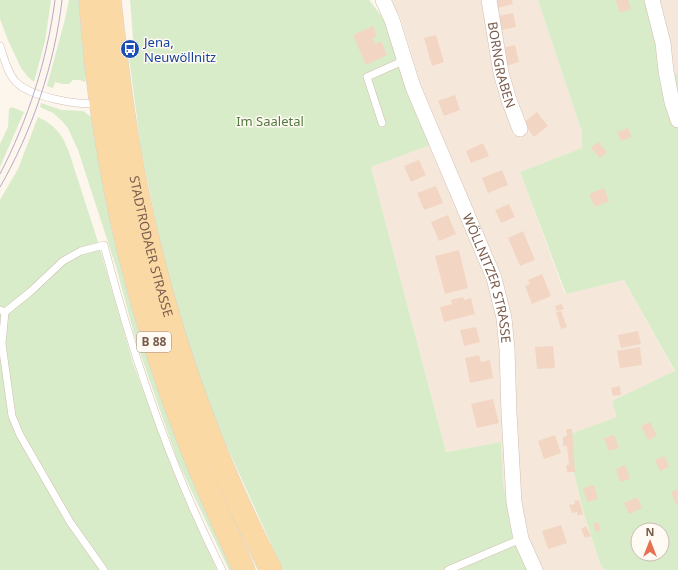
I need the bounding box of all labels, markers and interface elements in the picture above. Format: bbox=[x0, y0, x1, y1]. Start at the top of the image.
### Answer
street label: BORNGRABEN bbox=[484, 20, 520, 111]
place label: Jena, Neuwöllnitz bbox=[142, 33, 216, 66]
bus stop icon: Jena, Neuwöllnitz bbox=[119, 38, 141, 60]
park label: Im Saaletal bbox=[236, 112, 304, 130]
street label: STADTRODAER STRASSE bbox=[126, 174, 178, 319]
street label: WÖLLNITZER STRASSE bbox=[459, 211, 515, 344]
road number: B 88 bbox=[137, 332, 171, 352]
north arrow bbox=[630, 522, 670, 562]
text: N bbox=[646, 524, 654, 539]

